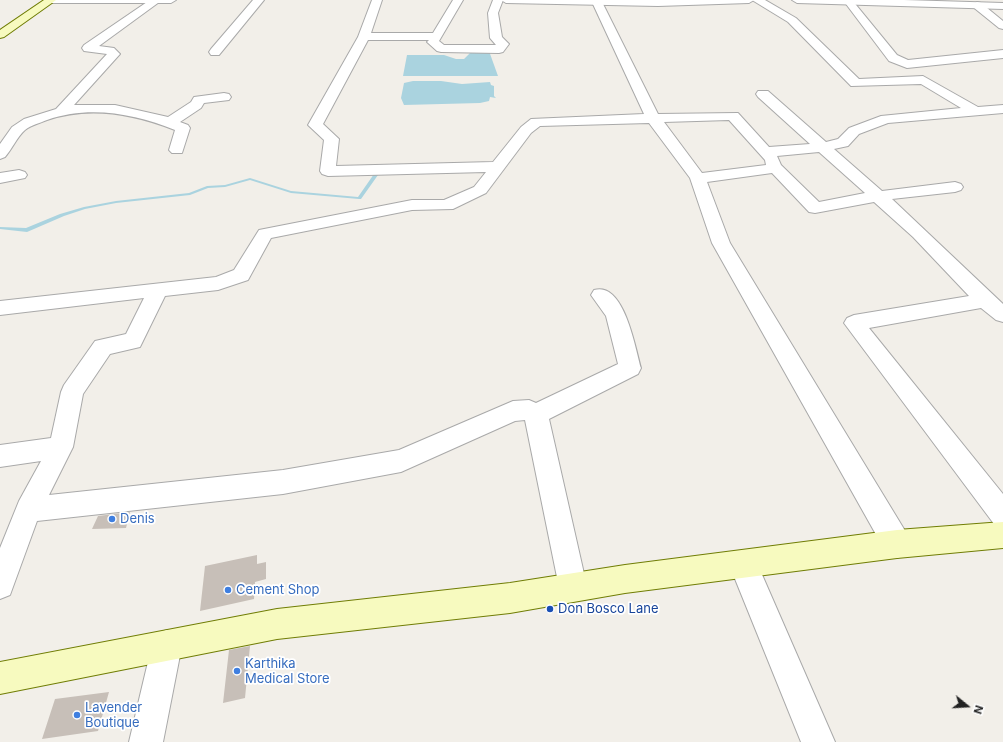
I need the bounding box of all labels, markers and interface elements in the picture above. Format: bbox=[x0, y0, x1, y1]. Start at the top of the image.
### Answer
place label: Denis bbox=[120, 511, 155, 527]
marker: Denis bbox=[107, 514, 117, 524]
place label: Cement Shop bbox=[236, 582, 319, 598]
marker: Cement Shop bbox=[223, 585, 233, 595]
place label: Don Bosco Lane bbox=[558, 601, 658, 617]
marker: Don Bosco Lane bbox=[545, 604, 555, 614]
place label: Karthika Medical Store bbox=[245, 656, 330, 687]
marker: Karthika Medical Store bbox=[232, 666, 242, 676]
north arrow bbox=[947, 686, 987, 726]
place label: Lavender Boutique bbox=[85, 700, 142, 731]
text: N bbox=[970, 704, 986, 716]
marker: Lavender Boutique bbox=[72, 710, 82, 720]

